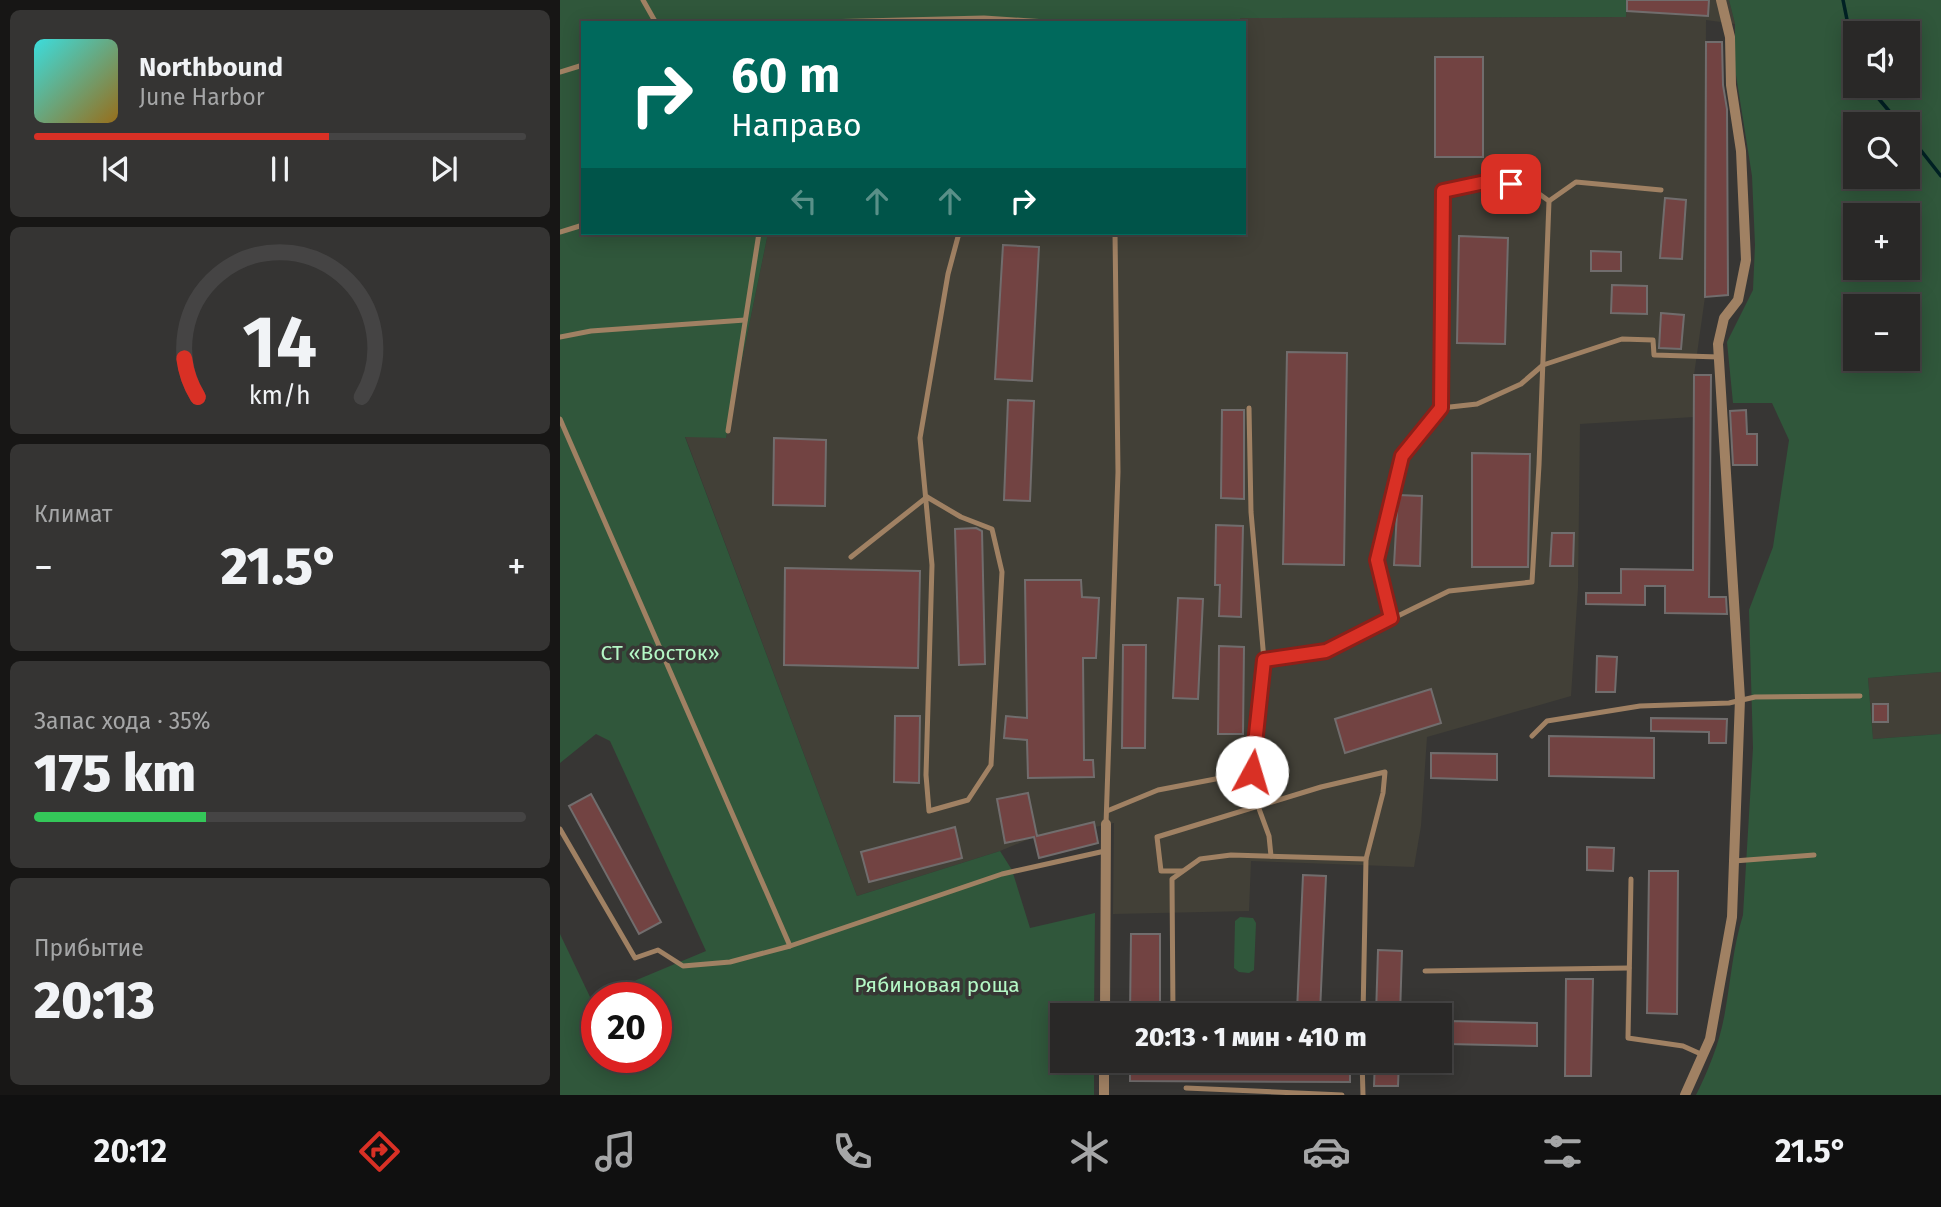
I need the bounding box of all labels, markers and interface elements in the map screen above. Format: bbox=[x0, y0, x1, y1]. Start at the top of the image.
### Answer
map controls bbox=[1843, 21, 1920, 371]
button: sound bbox=[1843, 21, 1920, 98]
text: 60 m bbox=[731, 46, 840, 105]
icon: right bbox=[616, 49, 707, 140]
text: Northbound bbox=[139, 52, 283, 83]
text: June Harbor bbox=[139, 83, 265, 111]
text: Направо bbox=[731, 106, 862, 144]
button: search bbox=[1843, 112, 1920, 189]
icon: previous bbox=[97, 150, 135, 188]
icon: pause bbox=[261, 150, 299, 188]
icon: next bbox=[425, 150, 463, 188]
pin bbox=[1481, 154, 1541, 214]
icon: arrive bbox=[1492, 165, 1530, 203]
icon: left bbox=[785, 182, 823, 220]
icon: ahead bbox=[858, 182, 896, 220]
icon: ahead bbox=[931, 182, 969, 220]
icon: right bbox=[1004, 182, 1042, 220]
button: + bbox=[1843, 203, 1920, 280]
button: − bbox=[1843, 294, 1920, 371]
text: 14 bbox=[243, 299, 317, 386]
text: km/h bbox=[249, 380, 311, 410]
text: Климат bbox=[34, 500, 112, 528]
text: 21.5° bbox=[221, 535, 339, 598]
text: − bbox=[34, 544, 53, 590]
text: + bbox=[507, 544, 526, 590]
park label: СТ «Восток» bbox=[600, 640, 720, 666]
text: Запас хода · 35% bbox=[34, 707, 210, 735]
position arrow bbox=[1215, 735, 1289, 809]
text: 175 km bbox=[34, 742, 196, 805]
text: Прибытие bbox=[34, 934, 144, 962]
text: 20:13 bbox=[34, 969, 155, 1032]
park label: Рябиновая роща bbox=[854, 972, 1020, 998]
speed limit sign: 20 bbox=[581, 982, 672, 1073]
text: 20:13 · 1 мин · 410 m bbox=[1135, 1022, 1367, 1053]
icon: directions bbox=[355, 1127, 404, 1176]
icon: music bbox=[591, 1127, 640, 1176]
icon: phone bbox=[828, 1127, 877, 1176]
icon: climate bbox=[1065, 1127, 1114, 1176]
icon: car bbox=[1302, 1127, 1351, 1176]
icon: filters bbox=[1538, 1127, 1587, 1176]
text: 20:12 bbox=[94, 1132, 167, 1170]
text: 21.5° bbox=[1775, 1132, 1847, 1170]

